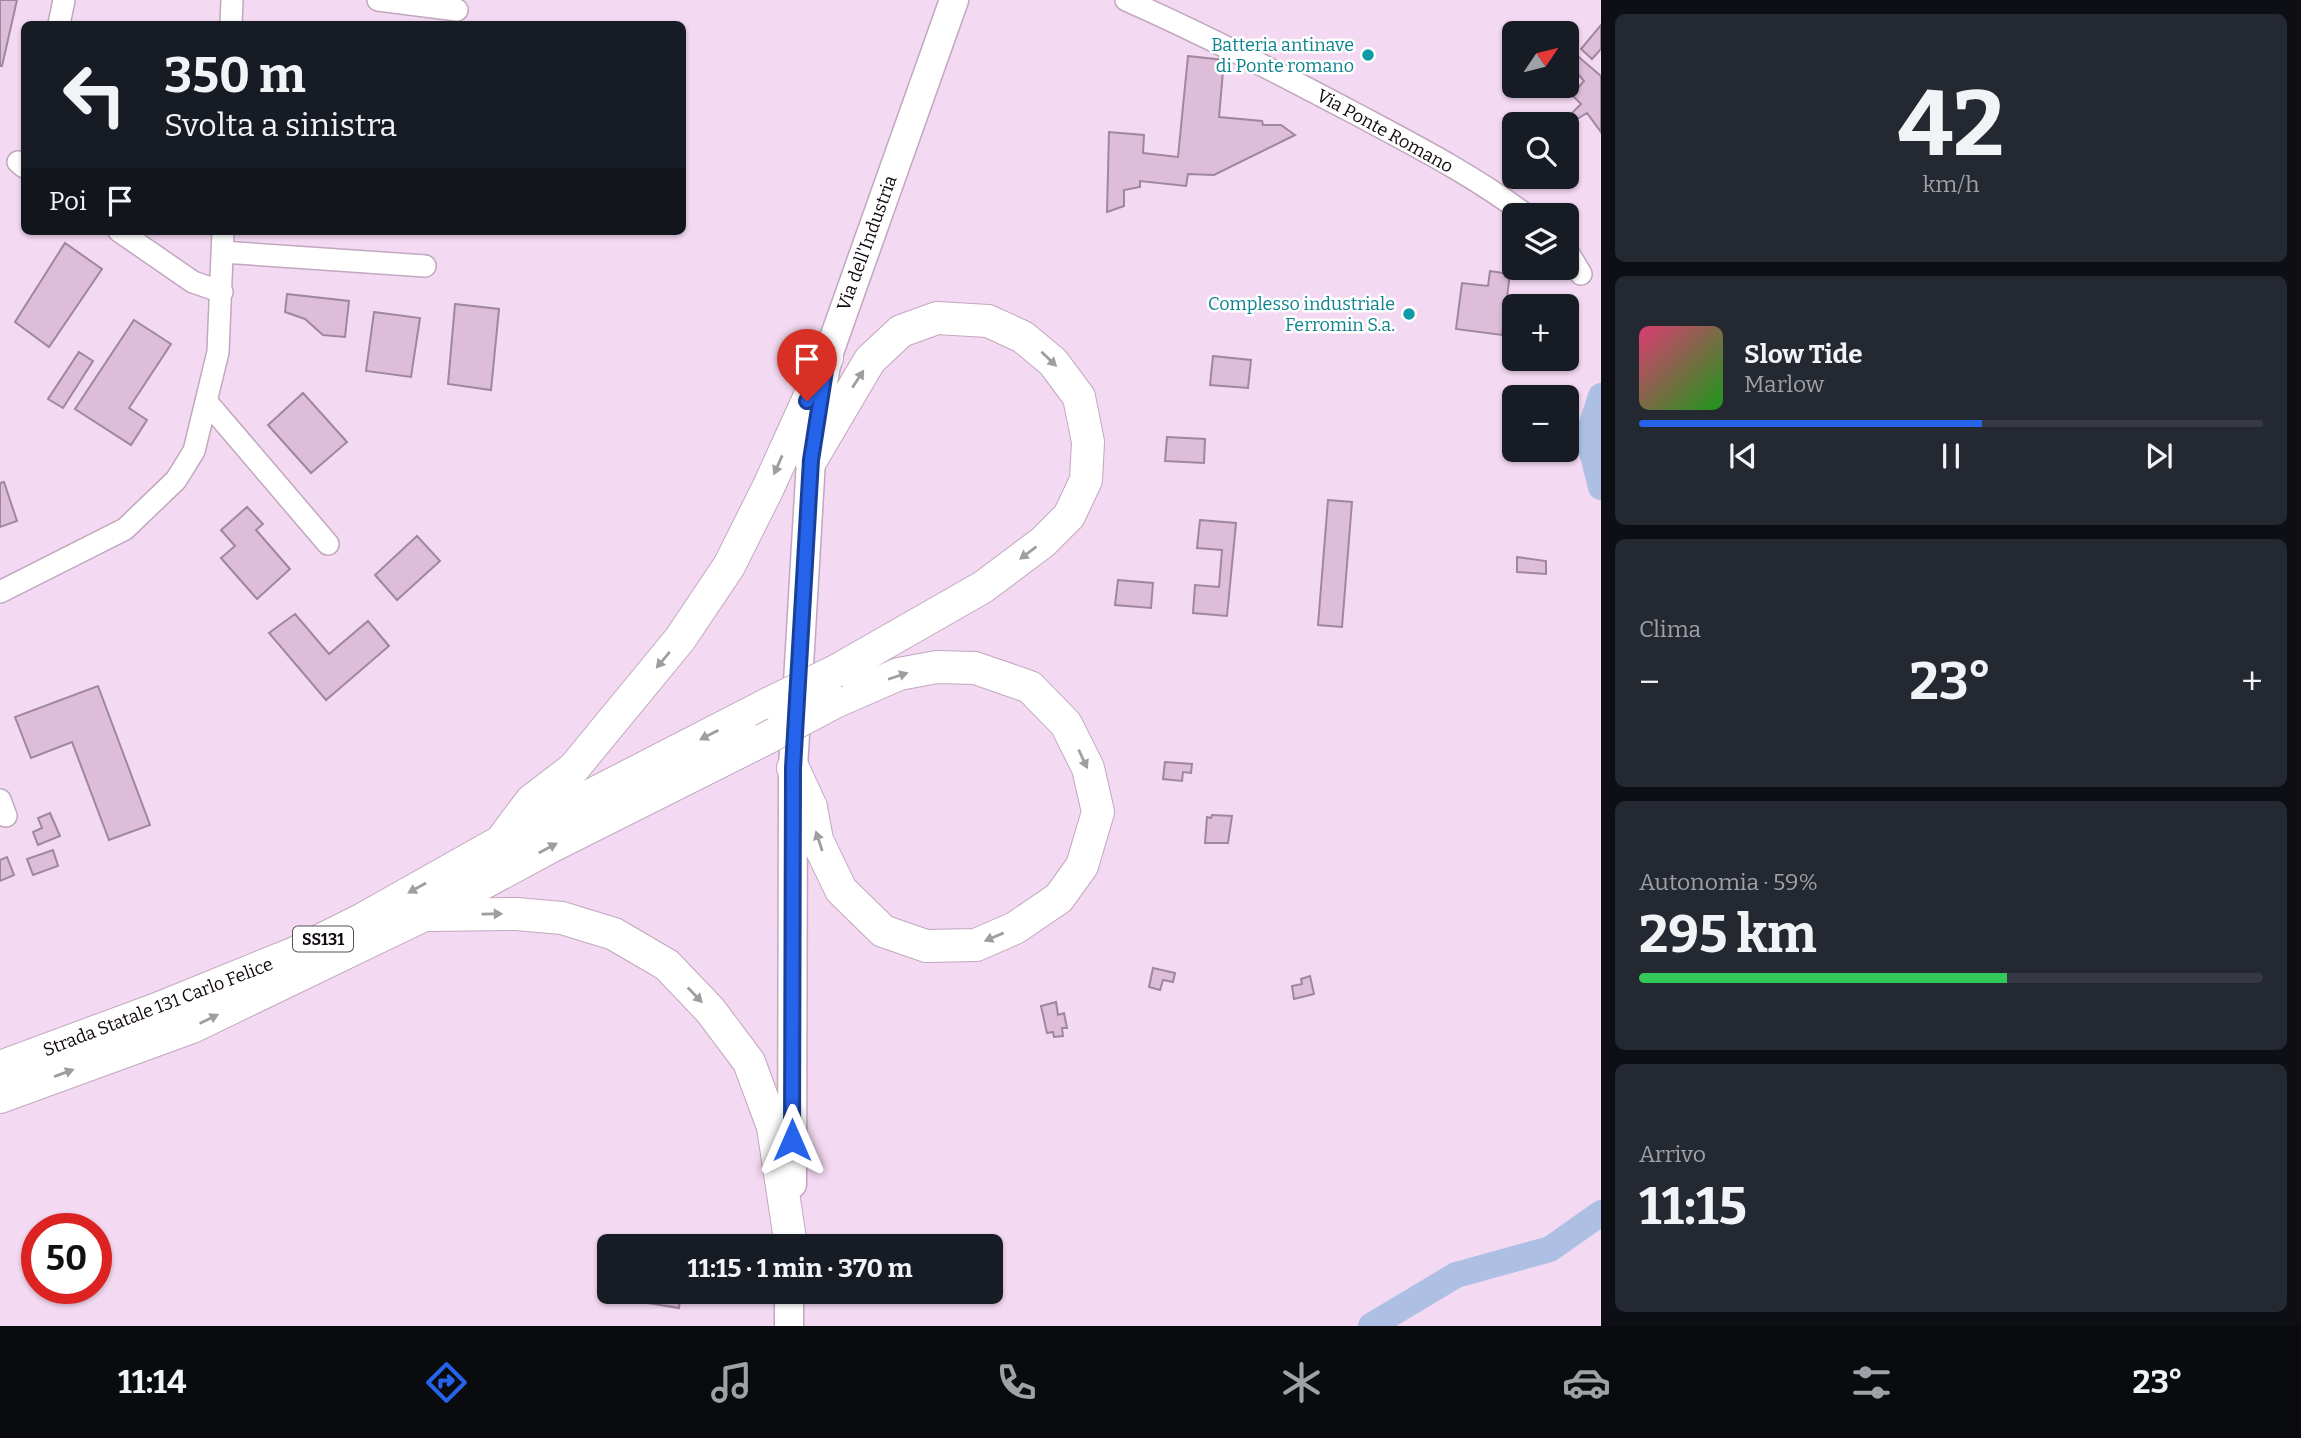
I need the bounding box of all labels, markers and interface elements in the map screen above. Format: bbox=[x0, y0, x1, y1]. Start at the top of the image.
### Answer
north arrow bbox=[1502, 21, 1578, 98]
map controls bbox=[1502, 21, 1579, 462]
place label: Batteria antinave di Ponte romano bbox=[1211, 34, 1354, 77]
text: 350 m bbox=[164, 46, 306, 105]
marker: Batteria antinave di Ponte romano bbox=[1360, 47, 1376, 63]
icon: left bbox=[49, 49, 140, 140]
text: 42 bbox=[1898, 70, 2004, 179]
street label: Via Ponte Romano bbox=[1313, 84, 1457, 178]
text: Svolta a sinistra bbox=[164, 106, 397, 144]
button: search bbox=[1502, 112, 1579, 189]
text: km/h bbox=[1923, 170, 1979, 198]
street label: Via dell'Industria bbox=[832, 172, 902, 314]
icon: arrive bbox=[101, 182, 139, 220]
text: Poi bbox=[49, 186, 87, 217]
button: layers bbox=[1502, 203, 1579, 280]
place label: Complesso industriale Ferromin S.a. bbox=[1208, 293, 1395, 336]
button: + bbox=[1502, 294, 1579, 371]
marker: Complesso industriale Ferromin S.a. bbox=[1401, 306, 1417, 322]
pin bbox=[777, 329, 837, 401]
text: Slow Tide bbox=[1744, 339, 1863, 370]
icon: arrive bbox=[788, 340, 826, 378]
one-way arrow bbox=[1040, 351, 1057, 368]
one-way arrow bbox=[851, 370, 864, 389]
text: Marlow bbox=[1744, 370, 1824, 398]
button: − bbox=[1502, 385, 1579, 462]
icon: previous bbox=[1724, 437, 1762, 475]
icon: pause bbox=[1932, 437, 1970, 475]
icon: next bbox=[2140, 437, 2178, 475]
one-way arrow bbox=[772, 455, 784, 475]
one-way arrow bbox=[1019, 546, 1037, 560]
text: Clima bbox=[1639, 615, 1701, 643]
text: 23° bbox=[1910, 650, 1992, 713]
one-way arrow bbox=[656, 652, 671, 669]
text: − bbox=[1639, 659, 1660, 705]
text: + bbox=[2241, 659, 2263, 705]
one-way arrow bbox=[887, 670, 908, 681]
one-way arrow bbox=[699, 729, 719, 740]
one-way arrow bbox=[1077, 749, 1089, 769]
one-way arrow bbox=[813, 830, 824, 851]
one-way arrow bbox=[538, 842, 558, 853]
text: Autonomia · 59% bbox=[1639, 868, 1818, 896]
one-way arrow bbox=[408, 882, 427, 894]
text: 295 km bbox=[1639, 903, 1817, 966]
one-way arrow bbox=[481, 908, 503, 920]
road number: SS131 bbox=[293, 926, 353, 951]
one-way arrow bbox=[983, 932, 1004, 943]
street label: Strada Statale 131 Carlo Felice bbox=[40, 953, 276, 1061]
one-way arrow bbox=[687, 986, 703, 1003]
one-way arrow bbox=[199, 1013, 219, 1025]
one-way arrow bbox=[54, 1067, 75, 1078]
position arrow bbox=[755, 1103, 829, 1177]
text: Arrivo bbox=[1639, 1140, 1706, 1168]
text: 11:15 bbox=[1639, 1175, 1747, 1238]
speed limit sign: 50 bbox=[21, 1213, 112, 1304]
text: 11:15 · 1 min · 370 m bbox=[687, 1253, 913, 1284]
icon: directions bbox=[422, 1358, 471, 1407]
icon: music bbox=[707, 1358, 756, 1407]
icon: phone bbox=[992, 1358, 1041, 1407]
icon: climate bbox=[1277, 1358, 1326, 1407]
icon: car bbox=[1562, 1358, 1611, 1407]
icon: filters bbox=[1847, 1358, 1896, 1407]
text: 11:14 bbox=[118, 1363, 186, 1401]
text: 23° bbox=[2132, 1363, 2183, 1401]

